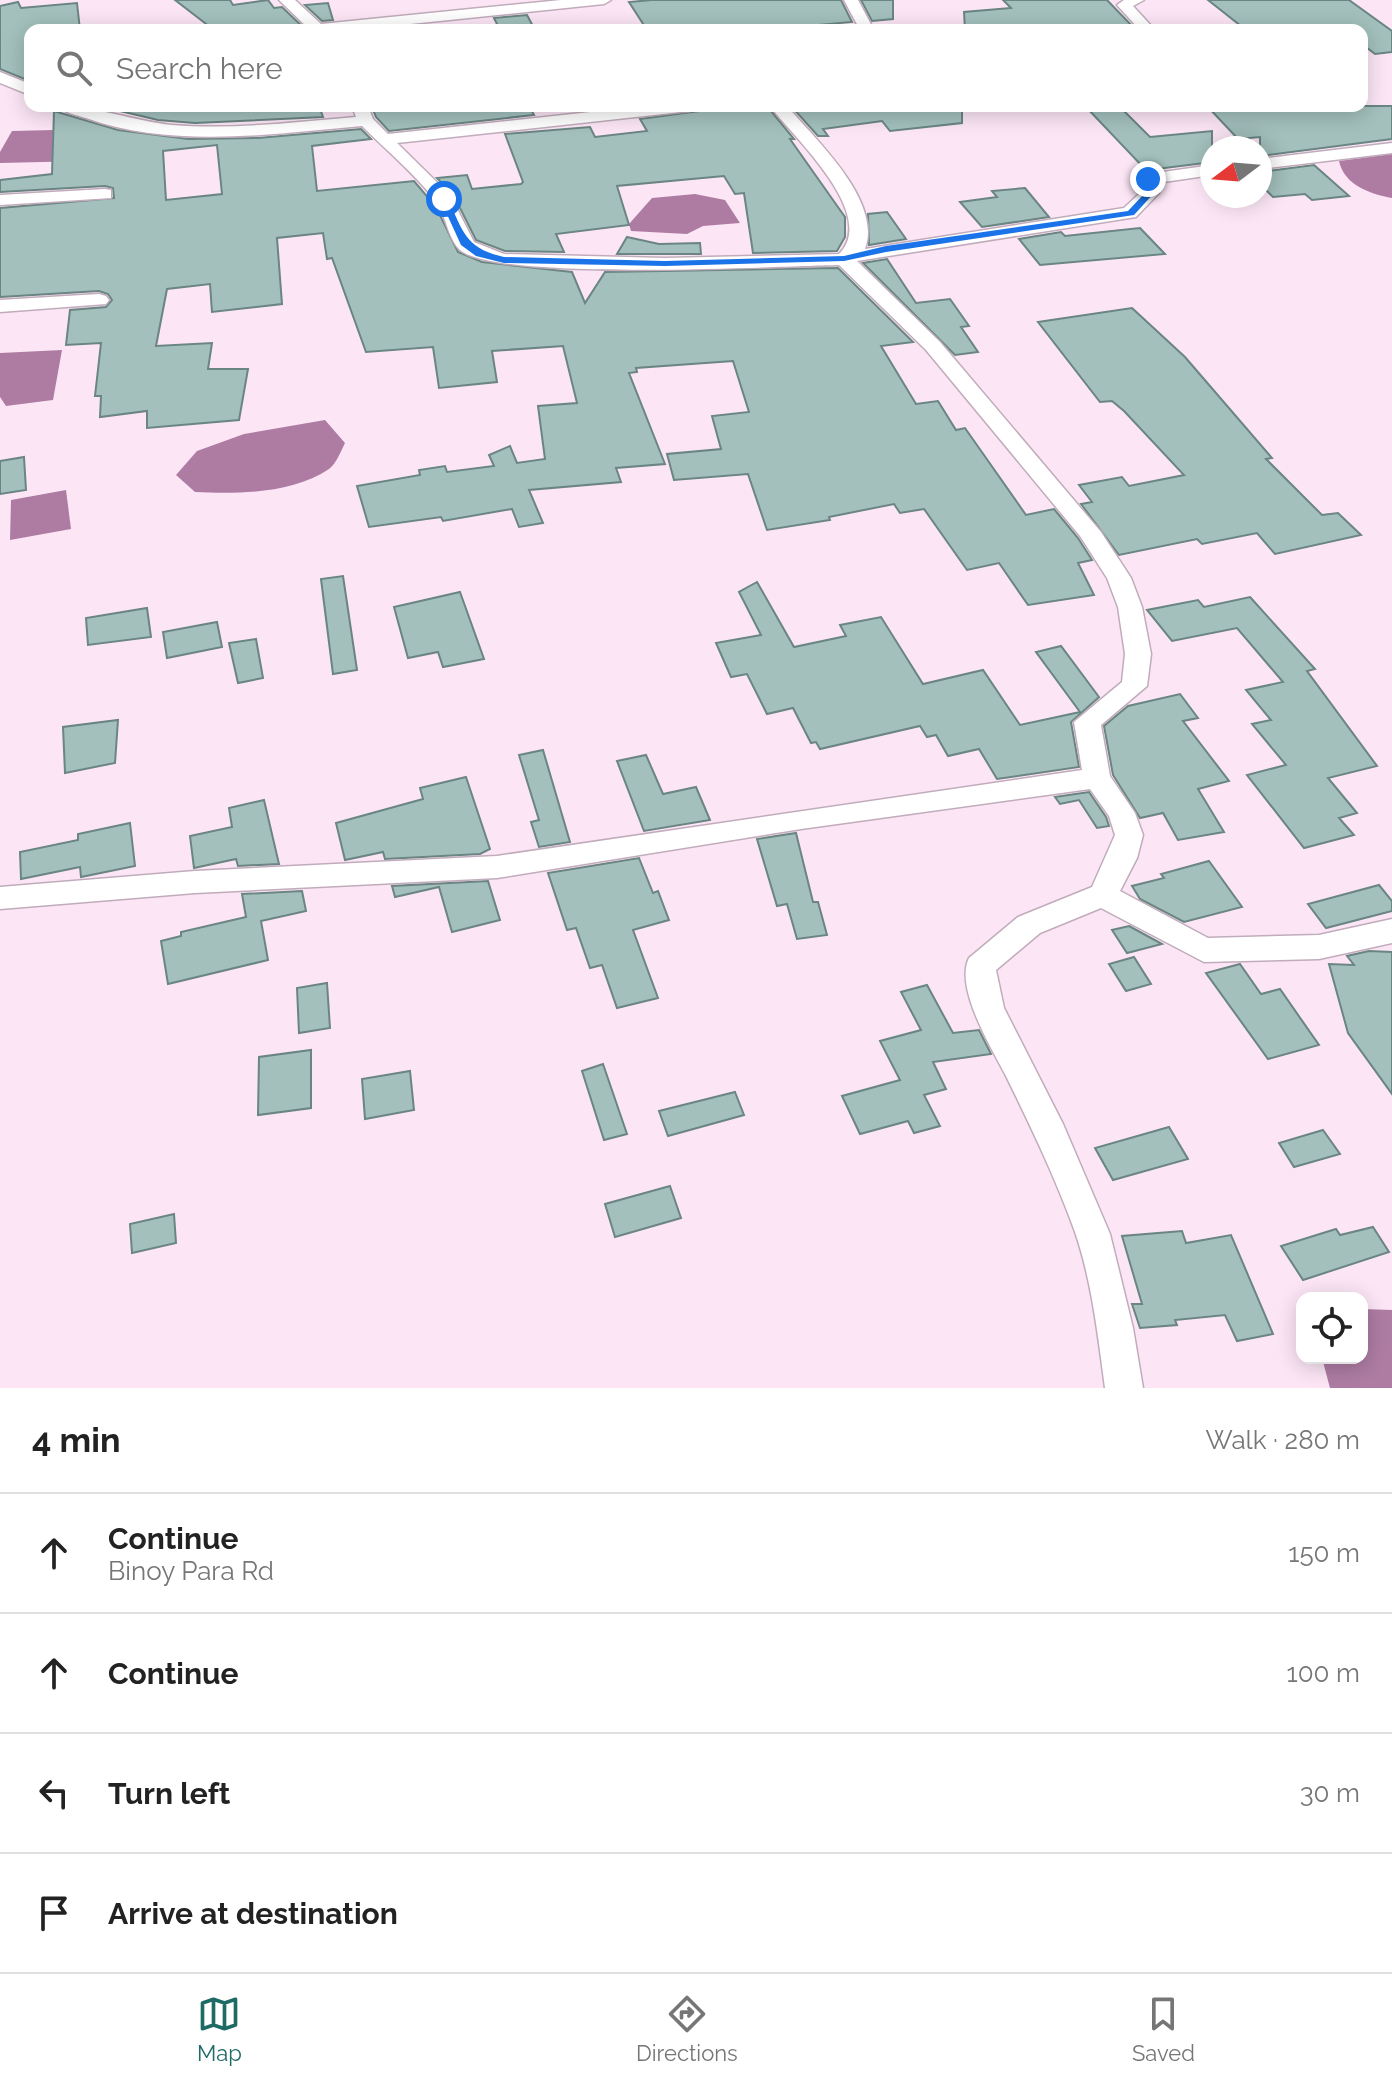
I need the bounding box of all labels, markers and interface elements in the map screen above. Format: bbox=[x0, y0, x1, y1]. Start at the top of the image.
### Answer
search box bbox=[24, 24, 1368, 112]
icon: search bbox=[52, 46, 96, 90]
text: Search here bbox=[116, 51, 283, 86]
north arrow bbox=[1200, 136, 1272, 208]
route end bbox=[1130, 161, 1166, 197]
route start bbox=[426, 181, 462, 217]
map controls bbox=[1296, 1292, 1368, 1364]
button: locate bbox=[1296, 1292, 1368, 1364]
text: 4 min bbox=[32, 1420, 120, 1460]
text: Walk · 280 m bbox=[1206, 1425, 1360, 1455]
text: Continue bbox=[108, 1521, 239, 1556]
icon: ahead bbox=[32, 1531, 76, 1575]
text: 150 m bbox=[1288, 1538, 1360, 1568]
text: Binoy Para Rd bbox=[108, 1556, 274, 1586]
icon: ahead bbox=[32, 1651, 76, 1695]
text: Continue bbox=[108, 1656, 239, 1691]
text: 100 m bbox=[1287, 1658, 1360, 1688]
icon: left bbox=[32, 1771, 76, 1815]
text: Turn left bbox=[108, 1776, 230, 1811]
text: 30 m bbox=[1300, 1778, 1360, 1808]
icon: arrive bbox=[32, 1891, 76, 1935]
text: Arrive at destination bbox=[108, 1896, 398, 1931]
tab: Map bbox=[197, 1992, 242, 2066]
tab: Directions bbox=[636, 1992, 738, 2066]
tab: Saved bbox=[1132, 1992, 1195, 2066]

